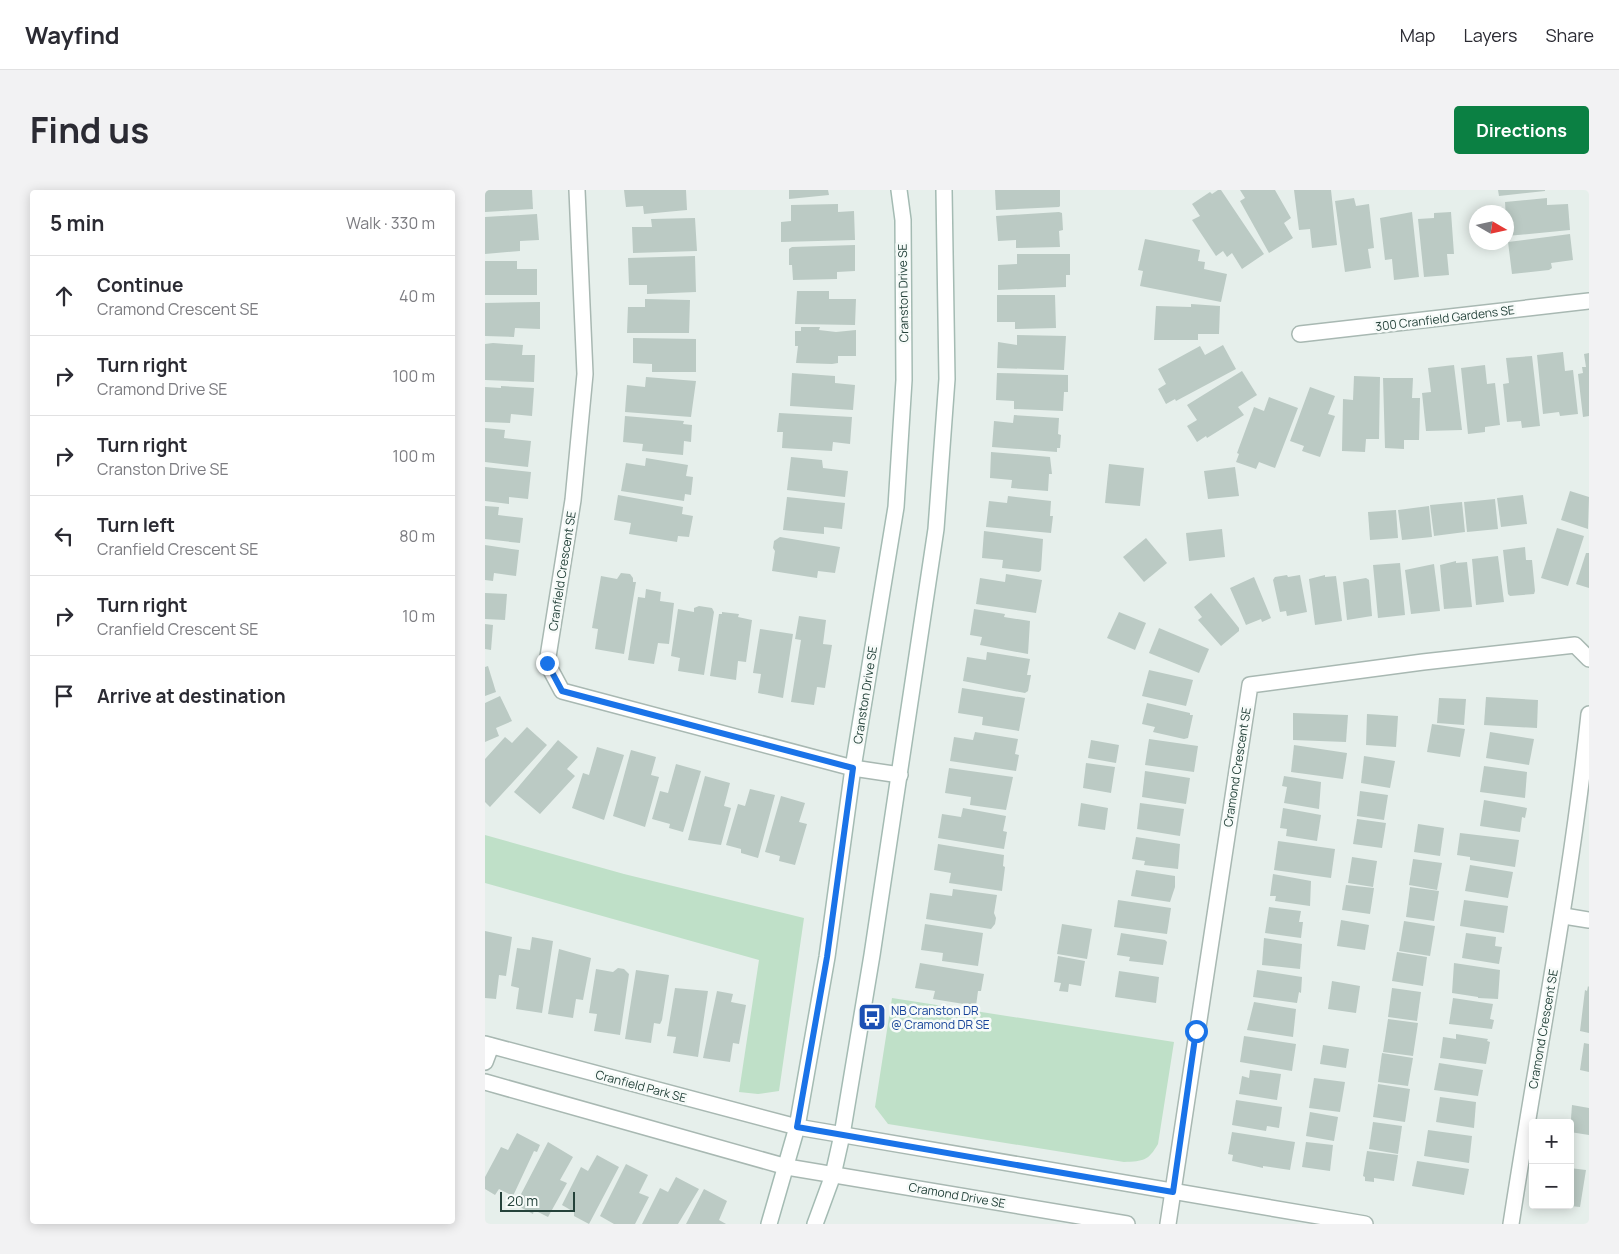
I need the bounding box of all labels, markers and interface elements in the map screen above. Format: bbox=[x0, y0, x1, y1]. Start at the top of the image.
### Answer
text: Wayfind bbox=[25, 18, 120, 51]
text: Map bbox=[1400, 23, 1435, 47]
text: Layers bbox=[1463, 23, 1517, 47]
text: Share bbox=[1545, 23, 1594, 47]
text: Find us bbox=[30, 106, 149, 154]
button: Directions bbox=[1454, 106, 1589, 154]
north arrow bbox=[1469, 205, 1514, 250]
text: 5 min bbox=[50, 209, 104, 237]
text: Walk · 330 m bbox=[346, 212, 435, 234]
street label: Cranston Drive SE bbox=[894, 243, 912, 342]
text: Continue bbox=[97, 272, 183, 298]
icon: ahead bbox=[50, 282, 78, 310]
text: 40 m bbox=[399, 285, 435, 307]
text: Cramond Crescent SE bbox=[97, 298, 259, 320]
street label: 300 Cranfield Gardens SE bbox=[1374, 301, 1516, 335]
text: Turn right bbox=[97, 352, 187, 378]
icon: right bbox=[50, 362, 78, 390]
text: 100 m bbox=[392, 365, 435, 387]
text: Cramond Drive SE bbox=[97, 378, 227, 400]
text: Turn right bbox=[97, 432, 187, 458]
icon: right bbox=[50, 442, 78, 470]
text: 100 m bbox=[392, 445, 435, 467]
text: Cranston Drive SE bbox=[97, 458, 229, 480]
street label: Cranfield Crescent SE bbox=[544, 510, 580, 632]
text: Turn left bbox=[97, 512, 175, 538]
icon: left bbox=[50, 522, 78, 550]
text: 80 m bbox=[399, 525, 435, 547]
text: Cranfield Crescent SE bbox=[97, 538, 258, 560]
text: Turn right bbox=[97, 592, 187, 618]
icon: right bbox=[50, 602, 78, 630]
text: 10 m bbox=[402, 605, 435, 627]
text: Cranfield Crescent SE bbox=[97, 618, 258, 640]
street label: Cranston Drive SE bbox=[849, 645, 881, 745]
route end bbox=[536, 652, 559, 675]
icon: arrive bbox=[50, 682, 78, 710]
text: Arrive at destination bbox=[97, 683, 286, 709]
street label: Cramond Crescent SE bbox=[1219, 706, 1255, 828]
street label: Cramond Crescent SE bbox=[1524, 968, 1562, 1090]
bus stop icon: NB Cranston DR @ Cramond DR SE bbox=[857, 1002, 887, 1032]
place label: NB Cranston DR @ Cramond DR SE bbox=[891, 1002, 990, 1033]
route start bbox=[1185, 1020, 1208, 1043]
street label: Cranfield Park SE bbox=[594, 1066, 689, 1106]
map controls bbox=[1529, 1119, 1574, 1209]
button: + bbox=[1529, 1119, 1574, 1164]
button: − bbox=[1529, 1164, 1574, 1209]
street label: Cramond Drive SE bbox=[907, 1178, 1007, 1212]
scale bar bbox=[500, 1189, 575, 1212]
text: 20 m bbox=[507, 1191, 538, 1210]

